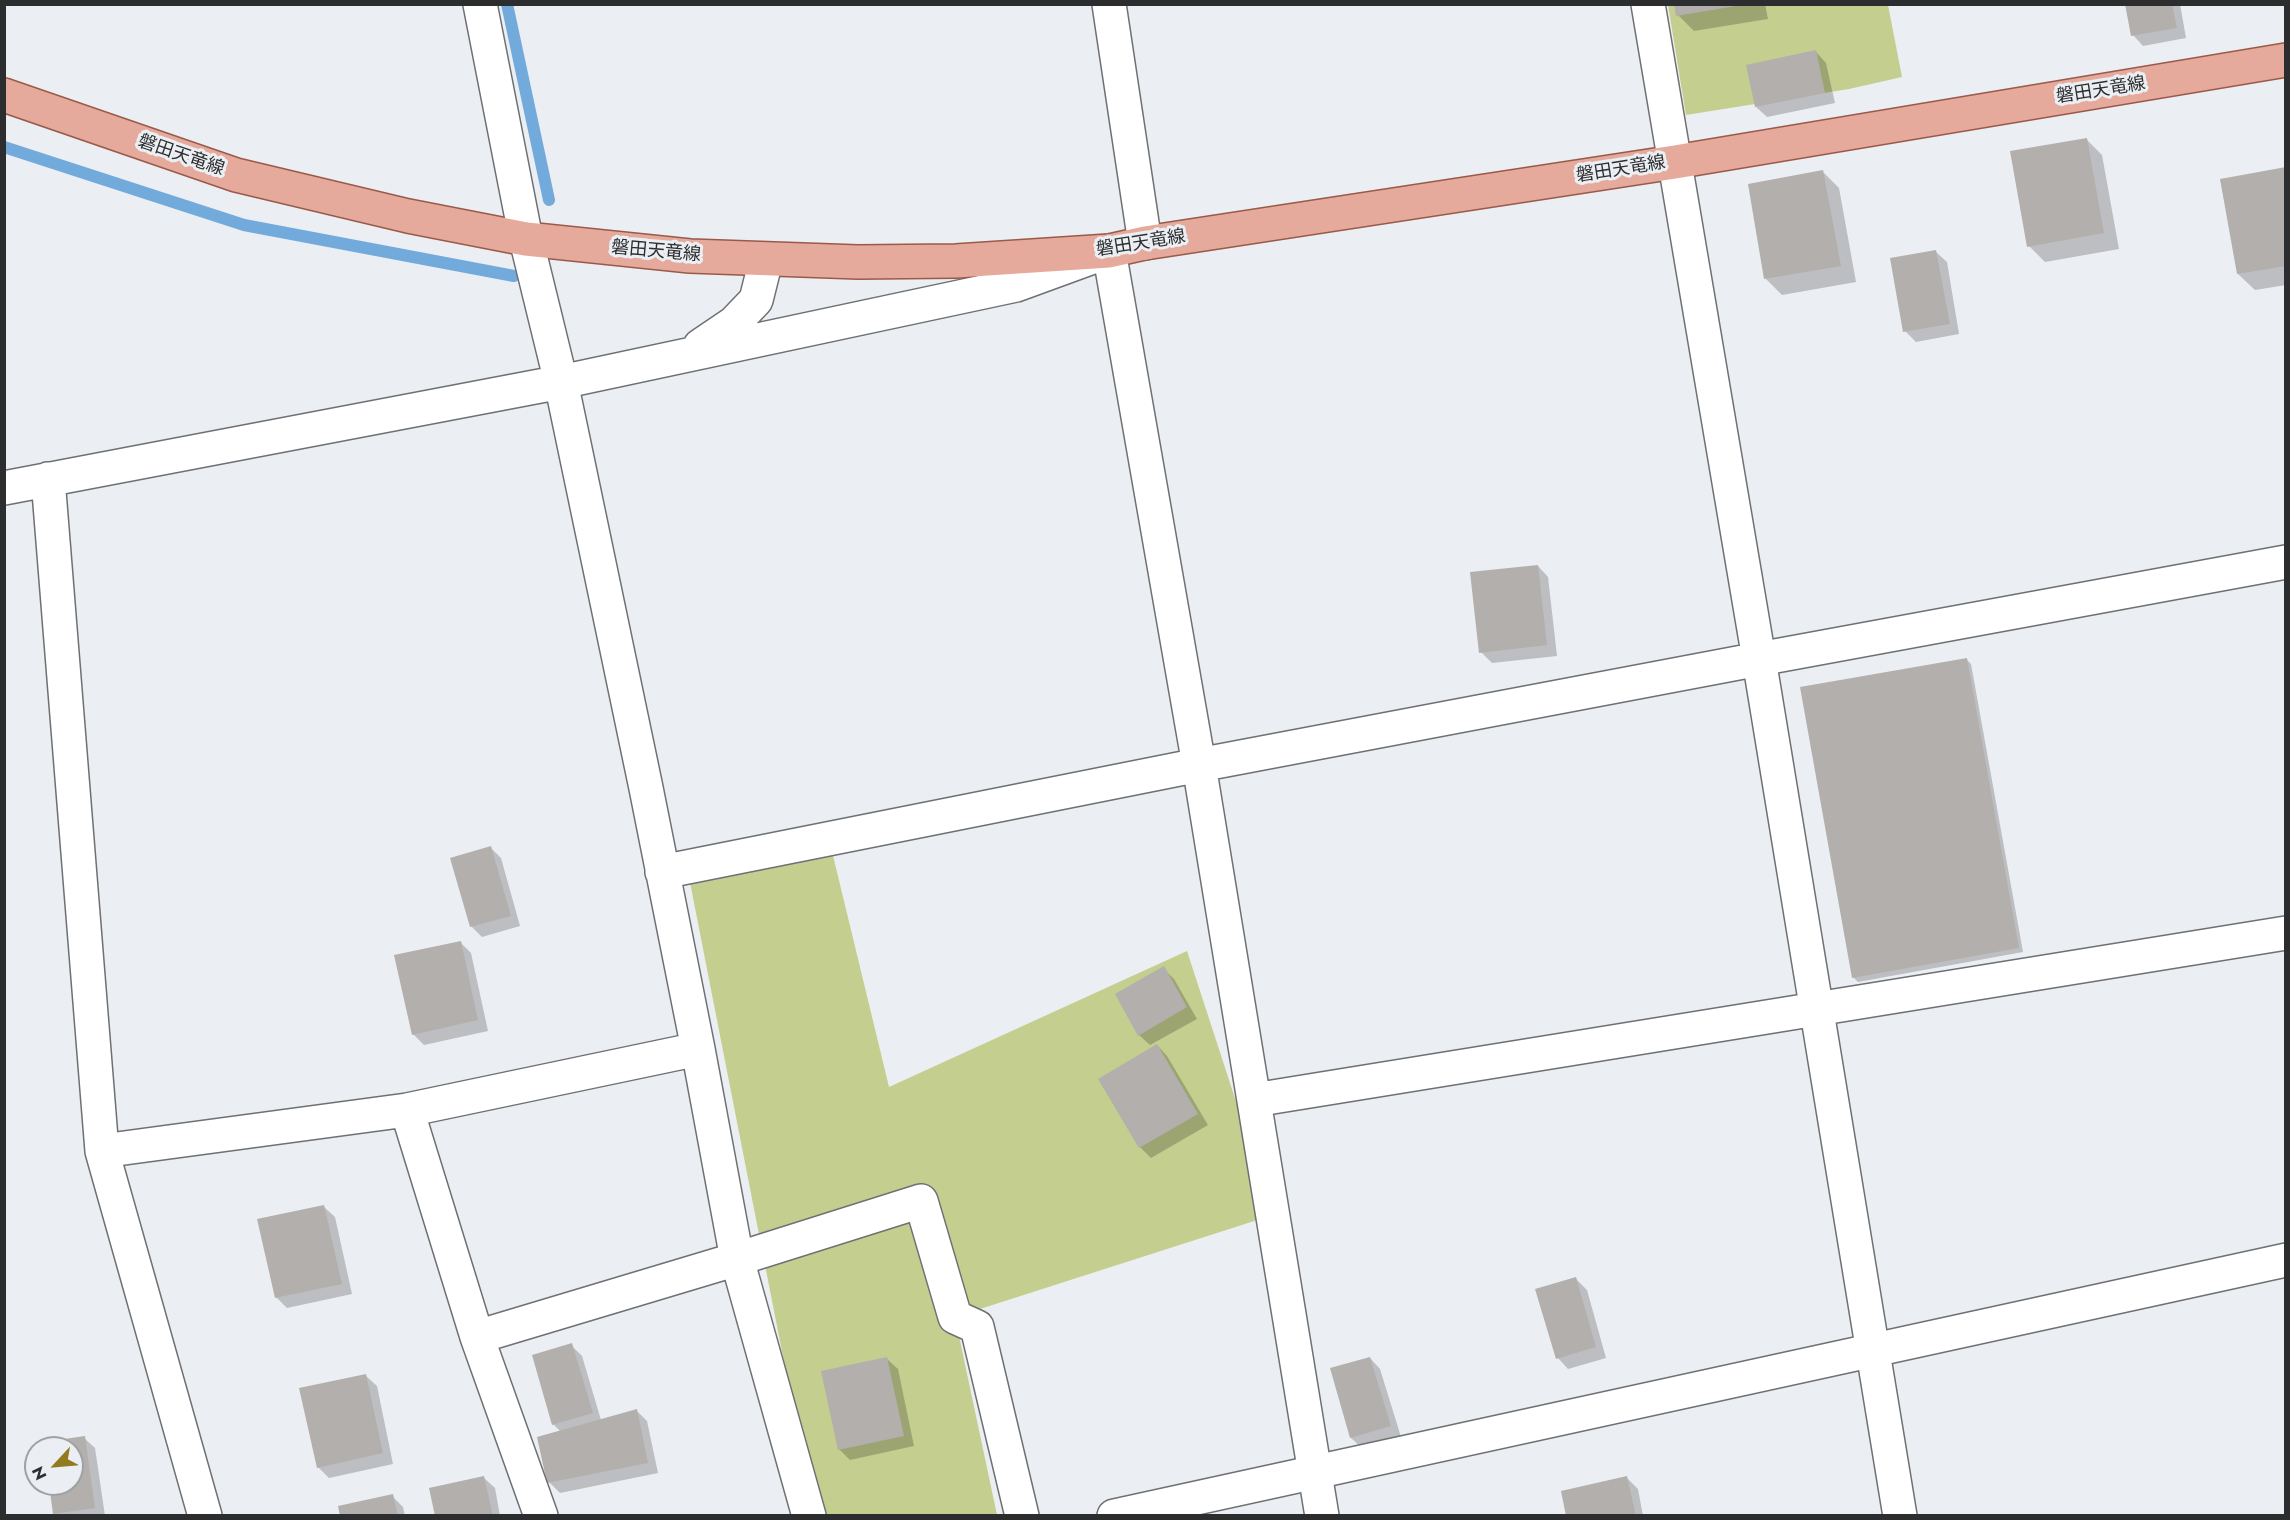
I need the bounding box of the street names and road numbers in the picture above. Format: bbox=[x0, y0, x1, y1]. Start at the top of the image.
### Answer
street label: 磐田天竜線 bbox=[2055, 73, 2147, 109]
street label: 磐田天竜線 bbox=[135, 131, 227, 181]
street label: 磐田天竜線 bbox=[1575, 152, 1667, 188]
street label: 磐田天竜線 bbox=[1095, 226, 1187, 262]
street label: 磐田天竜線 bbox=[610, 237, 702, 267]

